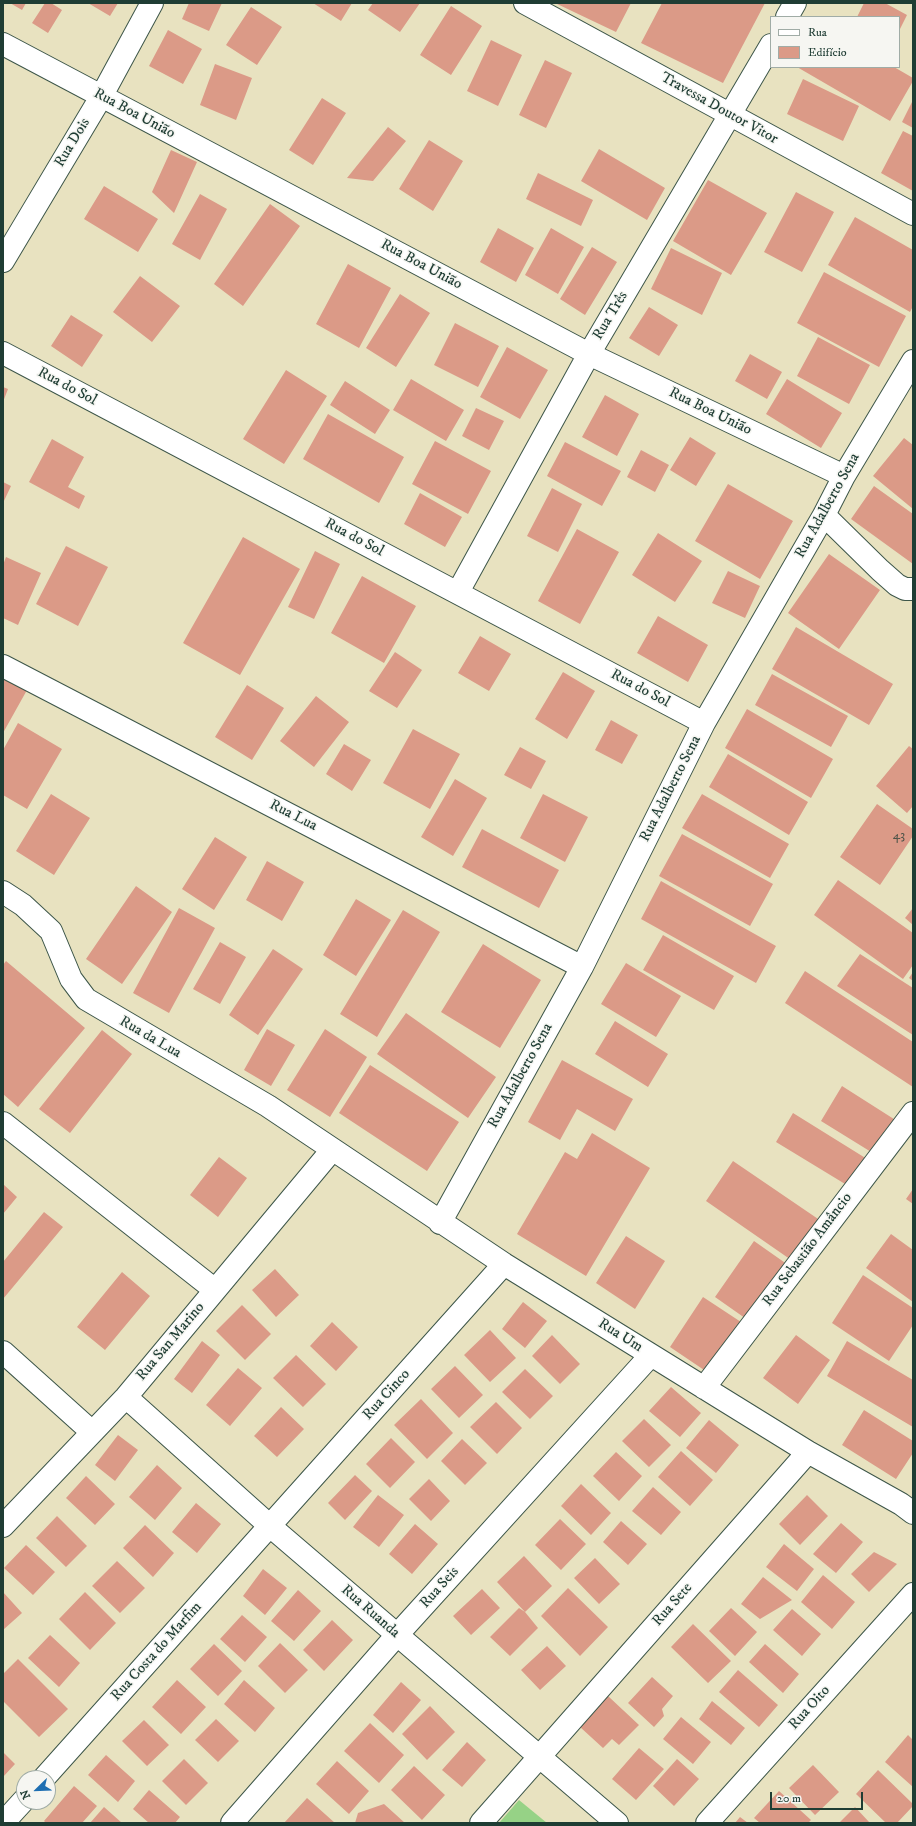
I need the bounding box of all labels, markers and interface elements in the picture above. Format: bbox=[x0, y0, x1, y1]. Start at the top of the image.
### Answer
legend bbox=[770, 16, 900, 68]
text: Rua bbox=[808, 25, 827, 40]
text: Edifício bbox=[808, 45, 847, 60]
street label: Travessa Doutor Vitor bbox=[657, 69, 781, 149]
street label: Rua Boa União bbox=[90, 85, 178, 143]
street label: Rua Dois bbox=[51, 115, 95, 171]
street label: Rua Boa União bbox=[377, 236, 465, 294]
street label: Rua Três bbox=[590, 288, 632, 344]
street label: Rua do Sol bbox=[34, 364, 100, 410]
street label: Rua Boa União bbox=[666, 384, 754, 440]
street label: Rua Adalberto Sena bbox=[792, 450, 864, 562]
street label: Rua do Sol bbox=[321, 515, 387, 561]
street label: Rua do Sol bbox=[607, 666, 673, 712]
street label: Rua Adalberto Sena bbox=[636, 733, 706, 845]
street label: Rua Lua bbox=[266, 796, 320, 836]
house number: 43 bbox=[893, 828, 905, 844]
street label: Rua da Lua bbox=[116, 1013, 184, 1063]
street label: Rua Adalberto Sena bbox=[485, 1020, 557, 1132]
street label: Rua Sebastião Amâncio bbox=[759, 1190, 857, 1310]
street label: Rua San Marino bbox=[133, 1299, 209, 1385]
street label: Rua Um bbox=[594, 1315, 646, 1357]
street label: Rua Cinco bbox=[360, 1366, 414, 1424]
street label: Rua Seis bbox=[417, 1563, 463, 1613]
street label: Rua Sete bbox=[649, 1580, 697, 1630]
street label: Rua Ruanda bbox=[337, 1582, 403, 1642]
street label: Rua Costa do Marfim bbox=[108, 1599, 206, 1705]
street label: Rua Oito bbox=[785, 1682, 835, 1734]
north arrow bbox=[16, 1770, 56, 1810]
scale bar bbox=[772, 1784, 865, 1810]
text: N bbox=[18, 1787, 34, 1801]
text: 20 m bbox=[777, 1791, 801, 1806]

